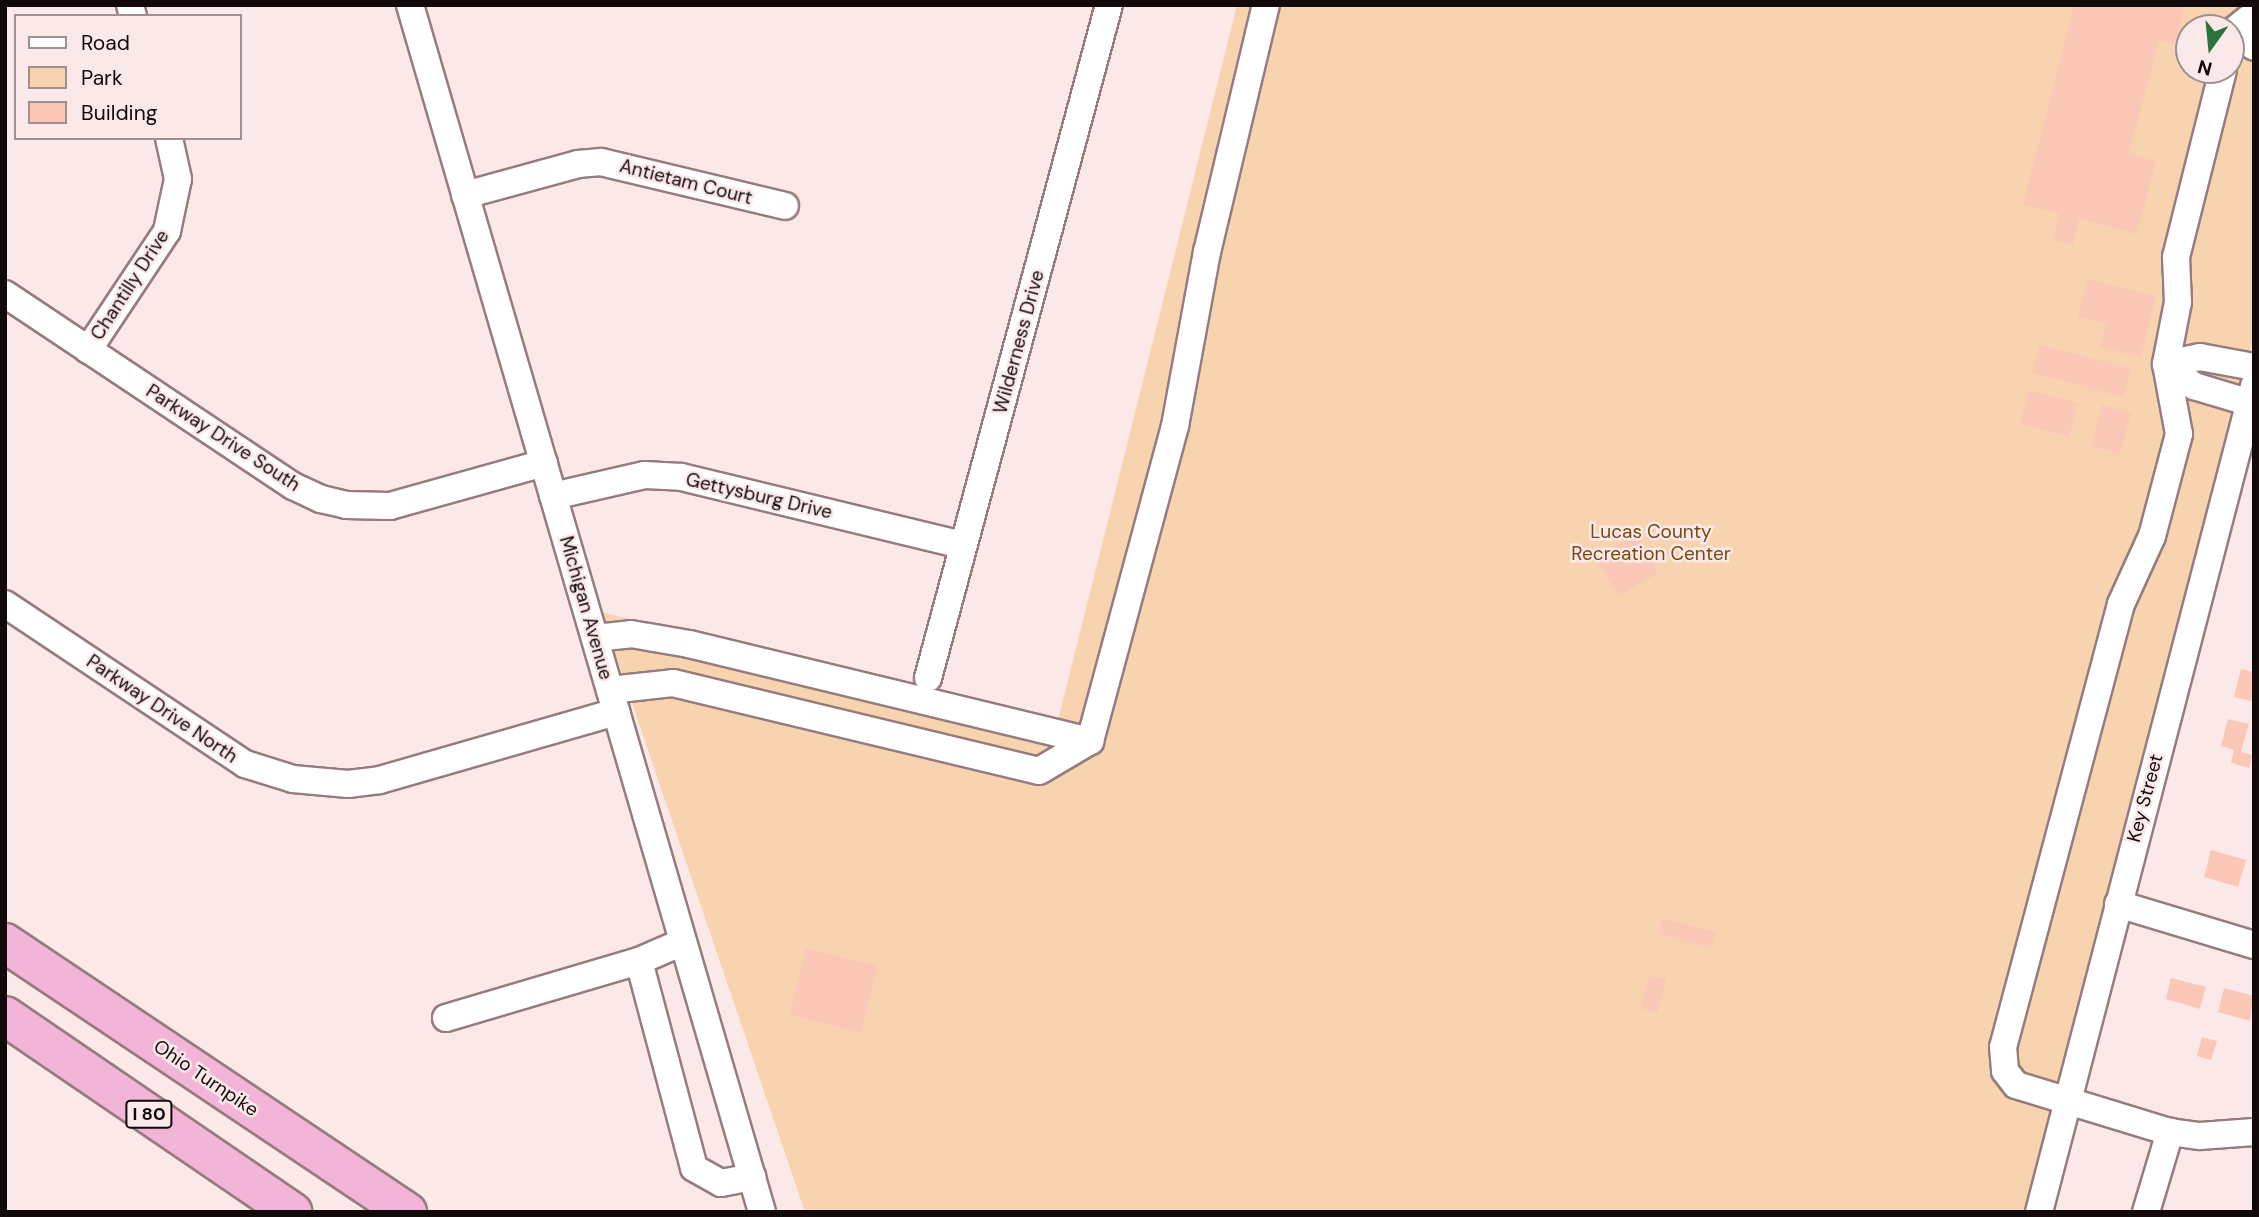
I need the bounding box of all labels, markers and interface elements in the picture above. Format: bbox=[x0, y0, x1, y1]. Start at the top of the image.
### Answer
legend bbox=[14, 14, 242, 140]
north arrow bbox=[2175, 14, 2245, 84]
text: Road bbox=[81, 29, 130, 57]
text: N bbox=[2195, 54, 2215, 82]
text: Park bbox=[81, 64, 122, 92]
text: Building bbox=[81, 99, 157, 127]
street label: Antietam Court bbox=[617, 154, 755, 210]
street label: Chantilly Drive bbox=[86, 226, 174, 344]
street label: Wilderness Drive bbox=[989, 268, 1049, 416]
street label: Parkway Drive South bbox=[142, 380, 304, 496]
street label: Gettysburg Drive bbox=[684, 468, 834, 524]
park label: Lucas County Recreation Center bbox=[1571, 521, 1731, 565]
street label: Michigan Avenue bbox=[555, 534, 617, 682]
street label: Parkway Drive North bbox=[82, 650, 242, 768]
street label: Key Street bbox=[2122, 751, 2168, 845]
street label: Ohio Turnpike bbox=[149, 1035, 263, 1121]
road number: I 80 bbox=[124, 1100, 174, 1128]

